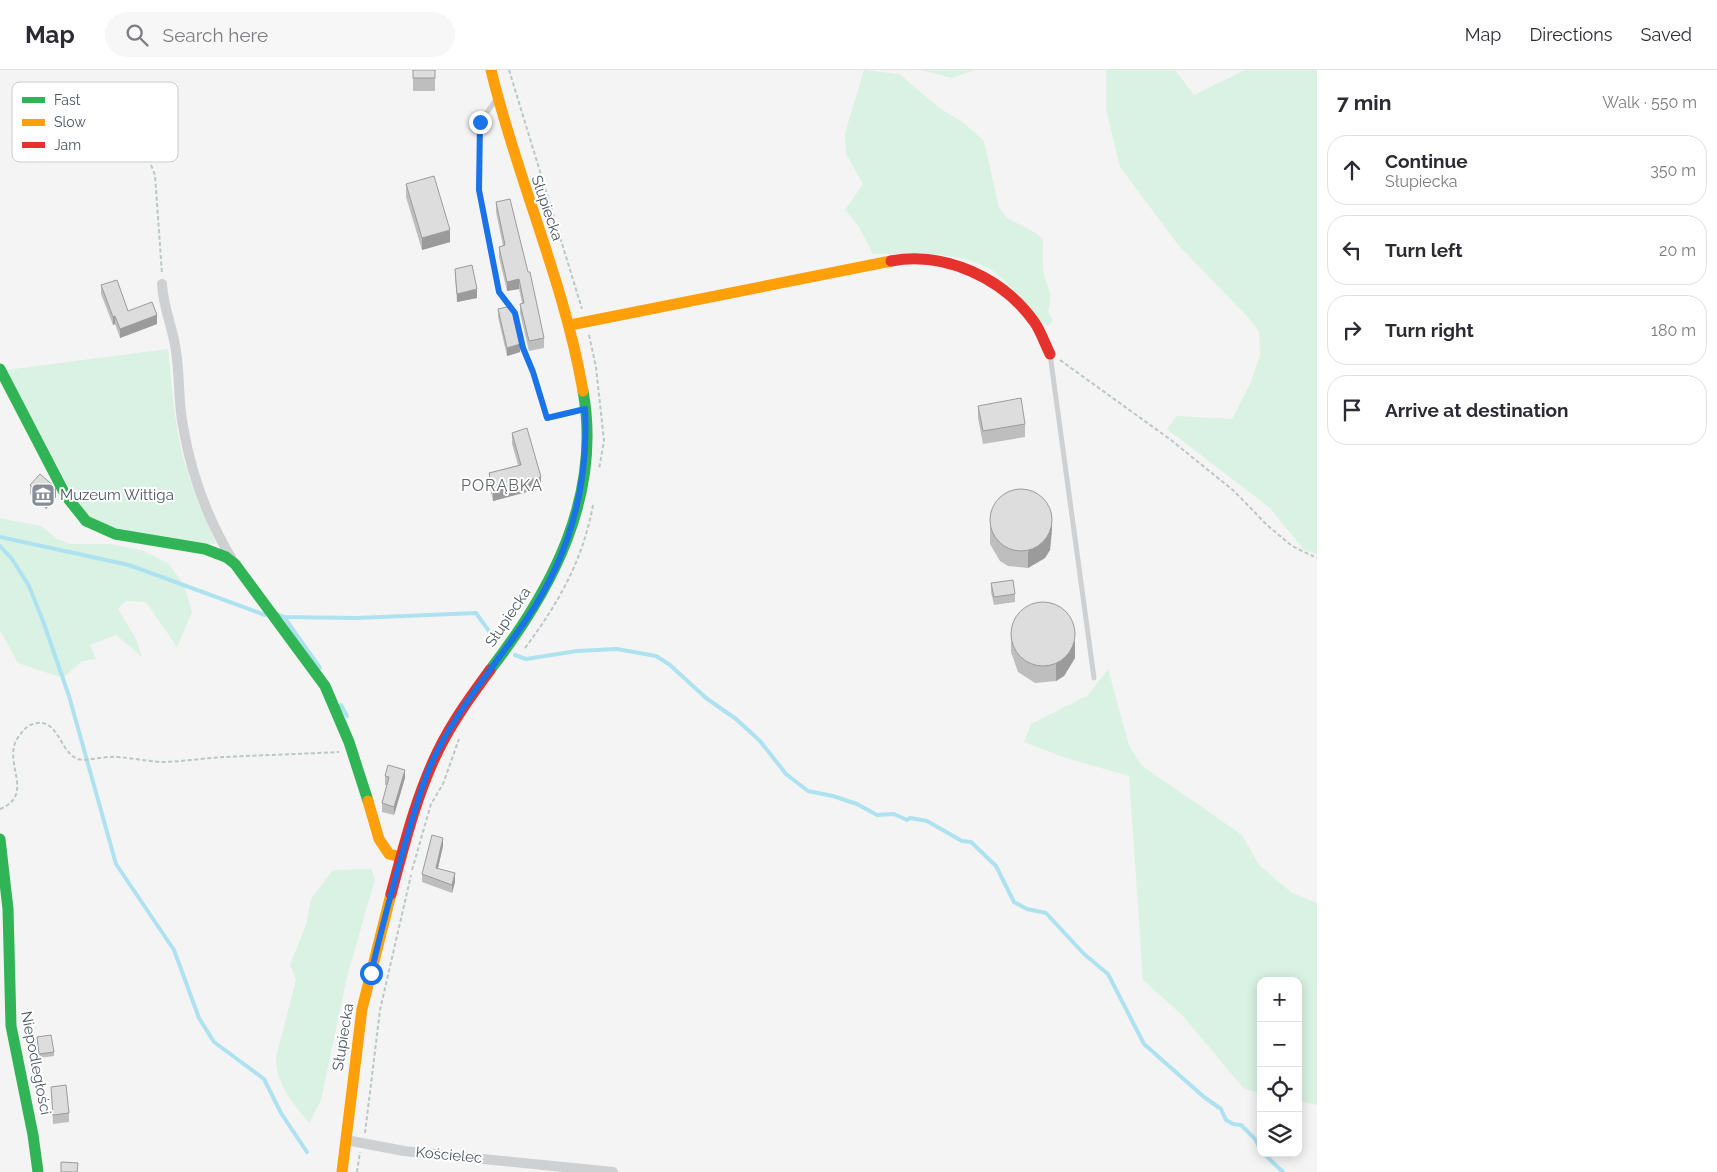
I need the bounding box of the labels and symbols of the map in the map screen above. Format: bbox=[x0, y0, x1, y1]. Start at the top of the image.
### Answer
legend bbox=[12, 82, 178, 162]
text: Fast bbox=[54, 92, 81, 108]
route end bbox=[469, 111, 492, 134]
text: Slow bbox=[54, 114, 86, 130]
text: Jam bbox=[54, 137, 81, 153]
street label: Słupiecka bbox=[527, 173, 567, 243]
district label: PORĄBKA bbox=[461, 476, 543, 495]
museum icon: Muzeum Wittiga bbox=[30, 482, 56, 508]
place label: Muzeum Wittiga bbox=[60, 486, 174, 504]
street label: Słupiecka bbox=[482, 584, 534, 650]
route start bbox=[360, 962, 383, 985]
street label: Słupiecka bbox=[329, 1002, 357, 1072]
street label: Niepodległości bbox=[17, 1010, 55, 1116]
street label: Kościelec bbox=[415, 1143, 483, 1167]

